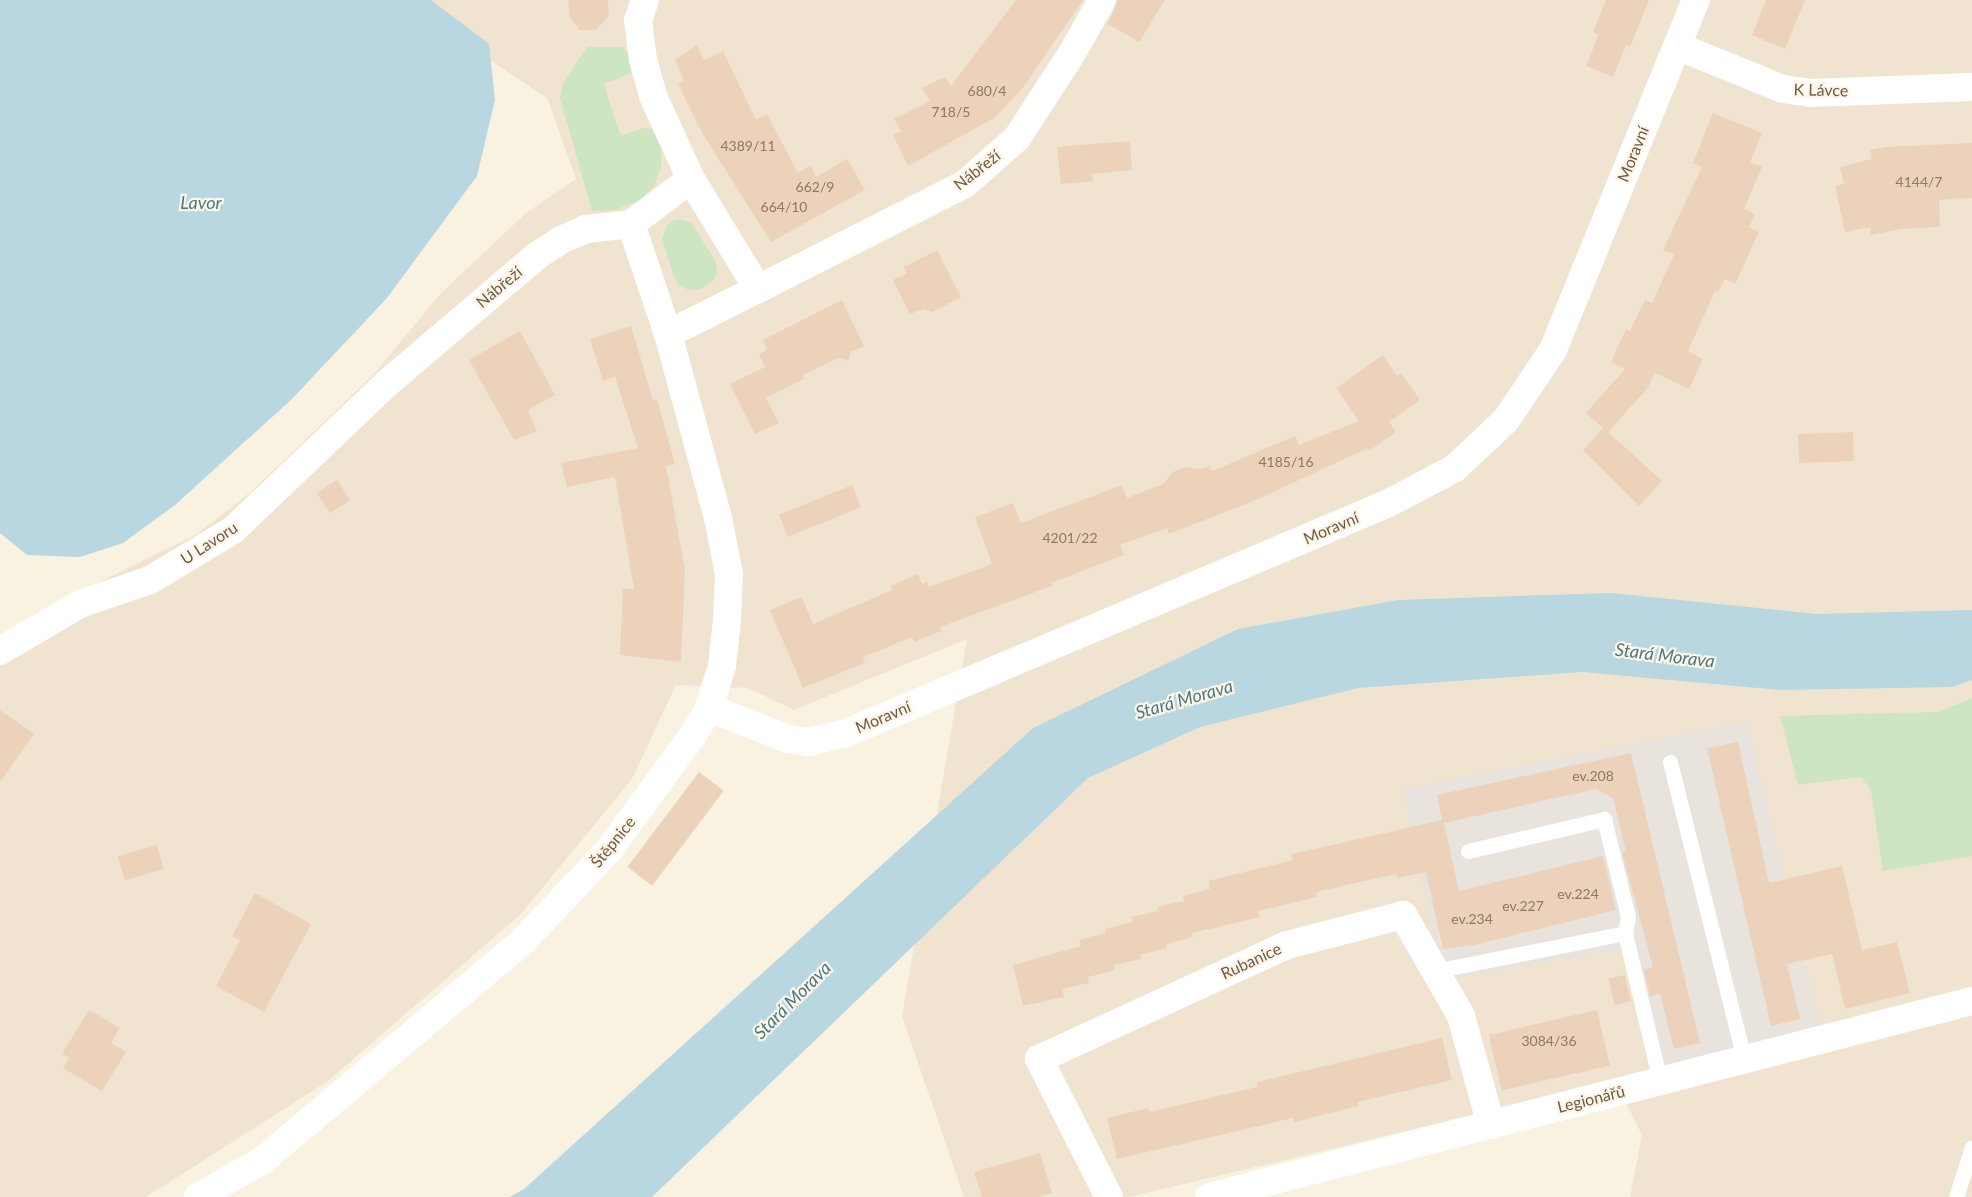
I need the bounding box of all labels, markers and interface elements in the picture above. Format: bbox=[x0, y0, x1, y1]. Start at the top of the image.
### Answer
street label: K Lávce bbox=[1794, 80, 1848, 100]
house number: 680/4 bbox=[968, 83, 1006, 99]
house number: 718/5 bbox=[932, 104, 970, 120]
street label: Moravní bbox=[1613, 123, 1653, 185]
house number: 4389/11 bbox=[720, 138, 776, 154]
street label: Nábřeží bbox=[950, 146, 1004, 194]
house number: 4144/7 bbox=[1896, 174, 1942, 190]
house number: 662/9 bbox=[796, 179, 834, 195]
water label: Lavor bbox=[180, 191, 222, 213]
house number: 664/10 bbox=[761, 199, 807, 215]
street label: Nábřeží bbox=[472, 262, 526, 312]
house number: 4185/16 bbox=[1258, 454, 1314, 470]
street label: Moravní bbox=[1300, 508, 1362, 548]
street label: U Lavoru bbox=[177, 518, 241, 568]
house number: 4201/22 bbox=[1042, 530, 1098, 546]
water label: Stará Morava bbox=[1614, 638, 1716, 672]
water label: Stará Morava bbox=[1133, 675, 1235, 723]
street label: Moravní bbox=[852, 697, 914, 737]
house number: ev.208 bbox=[1572, 768, 1614, 784]
street label: Štěpnice bbox=[587, 813, 639, 871]
house number: ev.224 bbox=[1557, 886, 1599, 902]
house number: ev.227 bbox=[1502, 898, 1544, 914]
house number: ev.234 bbox=[1451, 911, 1493, 927]
street label: Rubanice bbox=[1218, 939, 1284, 983]
water label: Stará Morava bbox=[749, 957, 835, 1043]
house number: 3084/36 bbox=[1521, 1033, 1577, 1049]
street label: Legionářů bbox=[1555, 1081, 1627, 1117]

